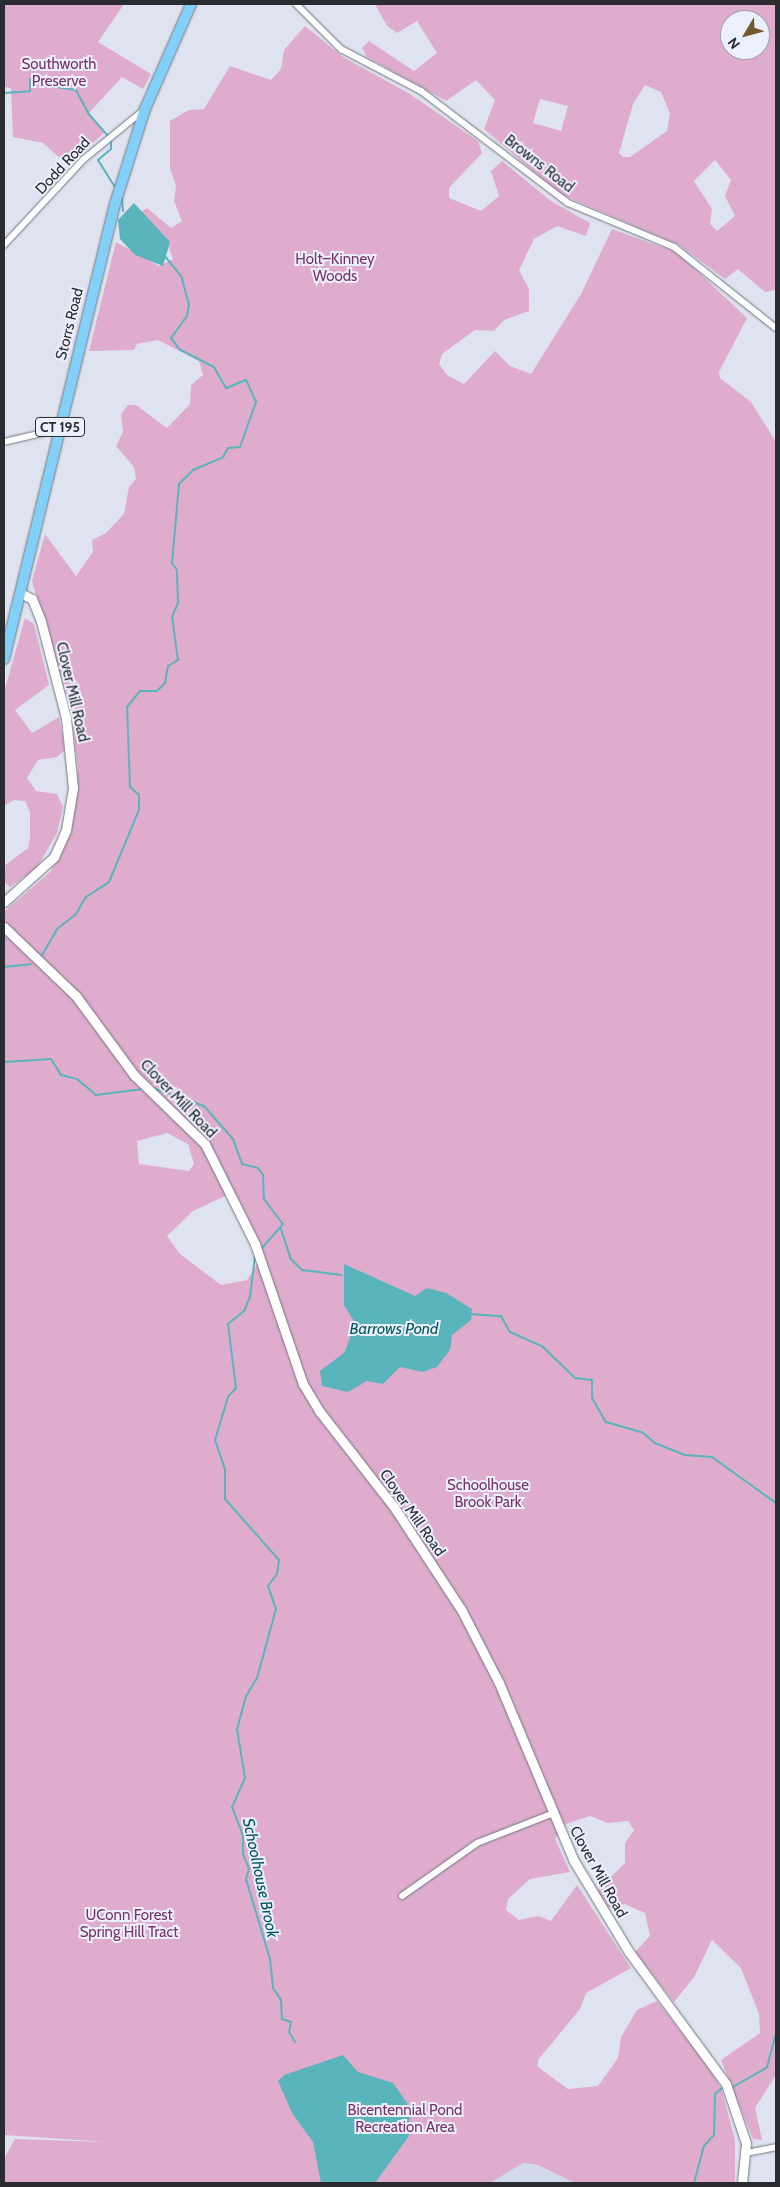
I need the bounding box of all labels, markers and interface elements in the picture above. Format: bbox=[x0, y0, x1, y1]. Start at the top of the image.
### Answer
north arrow bbox=[720, 10, 770, 60]
text: N bbox=[724, 34, 744, 53]
park label: Southworth Preserve bbox=[22, 55, 96, 90]
street label: Browns Road bbox=[501, 131, 577, 197]
street label: Dodd Road bbox=[32, 134, 94, 198]
park label: Holt–Kinney Woods bbox=[295, 250, 375, 285]
street label: Storrs Road bbox=[52, 286, 88, 362]
road number: CT 195 bbox=[35, 416, 85, 438]
street label: Clover Mill Road bbox=[52, 640, 92, 744]
street label: Clover Mill Road bbox=[136, 1056, 220, 1142]
water label: Barrows Pond bbox=[350, 1319, 438, 1339]
street label: Clover Mill Road bbox=[375, 1466, 449, 1560]
park label: Schoolhouse Brook Park bbox=[447, 1476, 529, 1511]
water label: Schoolhouse Brook bbox=[238, 1817, 282, 1939]
street label: Clover Mill Road bbox=[565, 1823, 631, 1921]
park label: UConn Forest Spring Hill Tract bbox=[80, 1906, 178, 1941]
park label: Bicentennial Pond Recreation Area bbox=[348, 2101, 462, 2136]

